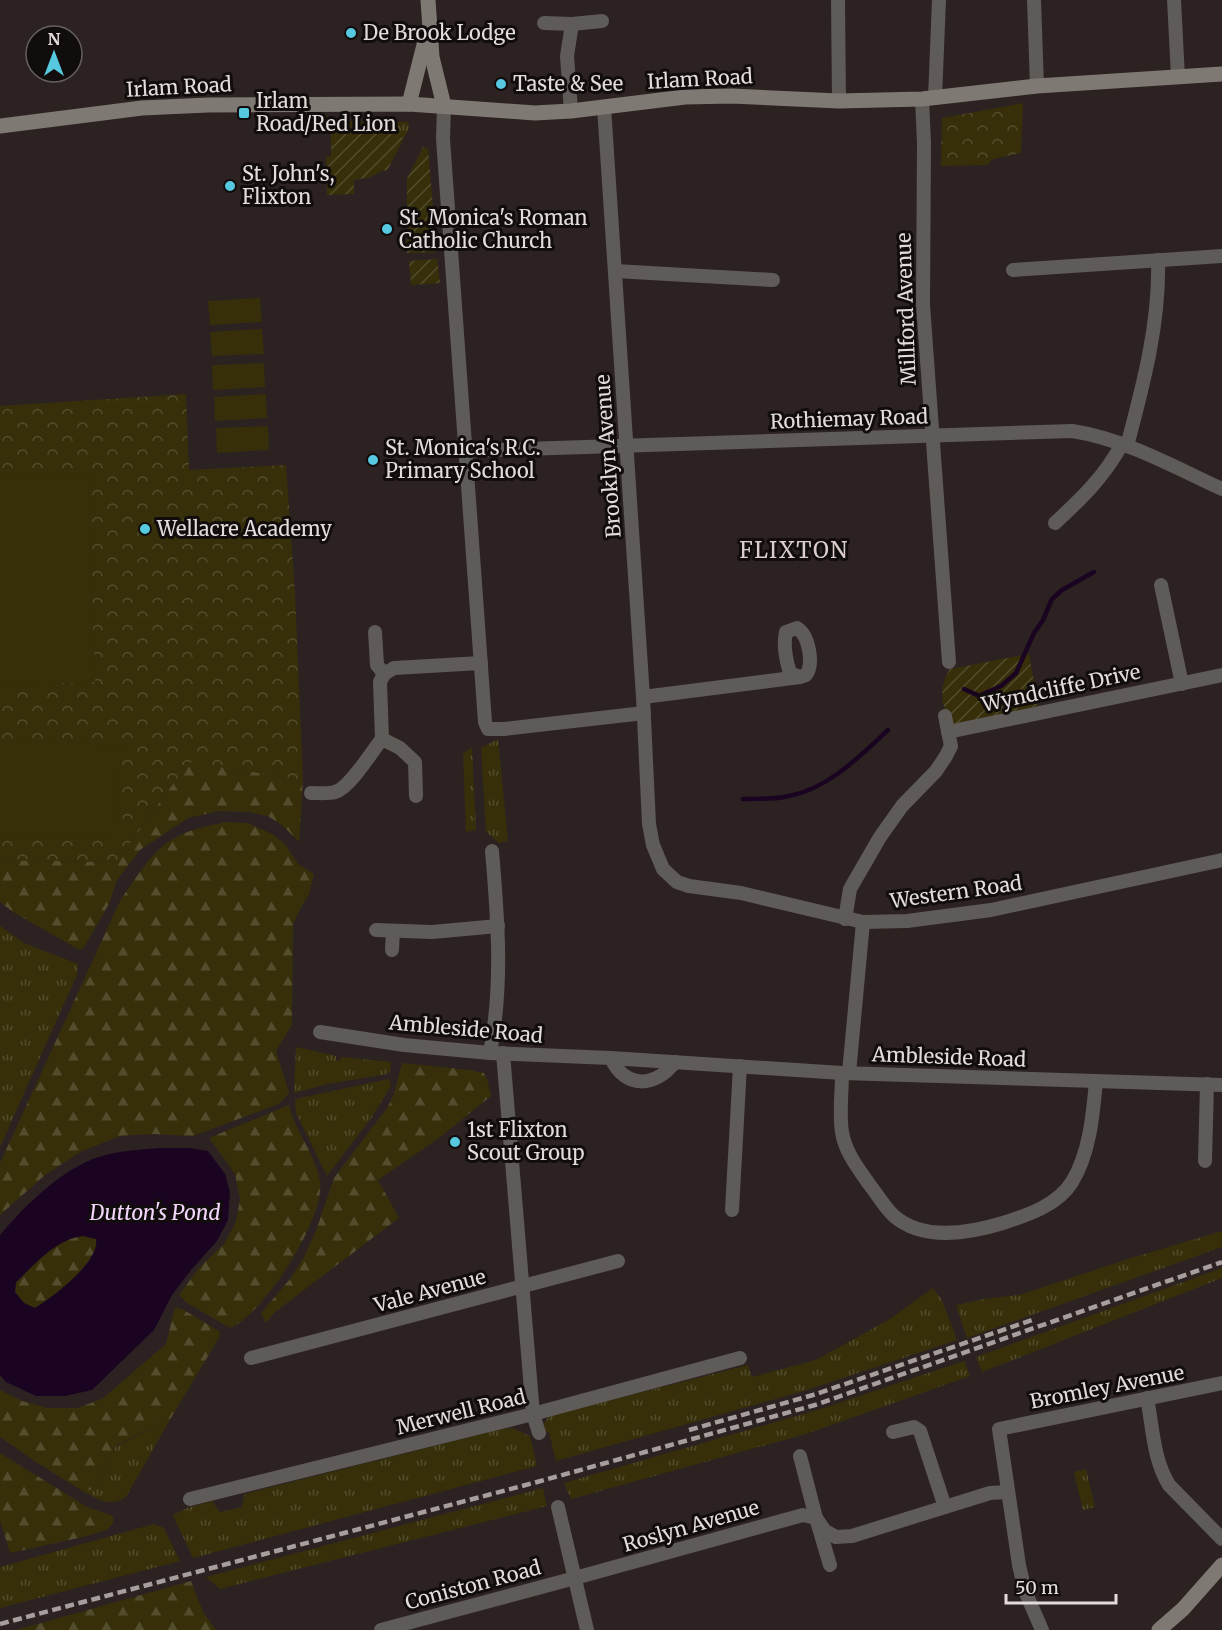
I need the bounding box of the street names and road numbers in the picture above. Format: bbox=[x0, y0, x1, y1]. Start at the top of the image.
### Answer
street label: Irlam Road bbox=[647, 63, 753, 94]
street label: Irlam Road bbox=[126, 71, 232, 102]
street label: Millford Avenue bbox=[890, 232, 921, 386]
street label: Brooklyn Avenue bbox=[589, 373, 626, 539]
street label: Rothiemay Road bbox=[769, 403, 929, 434]
street label: Wyndcliffe Drive bbox=[978, 658, 1143, 717]
street label: Western Road bbox=[887, 870, 1023, 913]
street label: Ambleside Road bbox=[387, 1009, 544, 1048]
street label: Ambleside Road bbox=[870, 1041, 1027, 1072]
street label: Vale Avenue bbox=[370, 1264, 488, 1318]
street label: Bromley Avenue bbox=[1028, 1359, 1186, 1414]
street label: Merwell Road bbox=[394, 1383, 528, 1440]
street label: Roslyn Avenue bbox=[620, 1494, 762, 1557]
street label: Coniston Road bbox=[402, 1554, 544, 1615]

